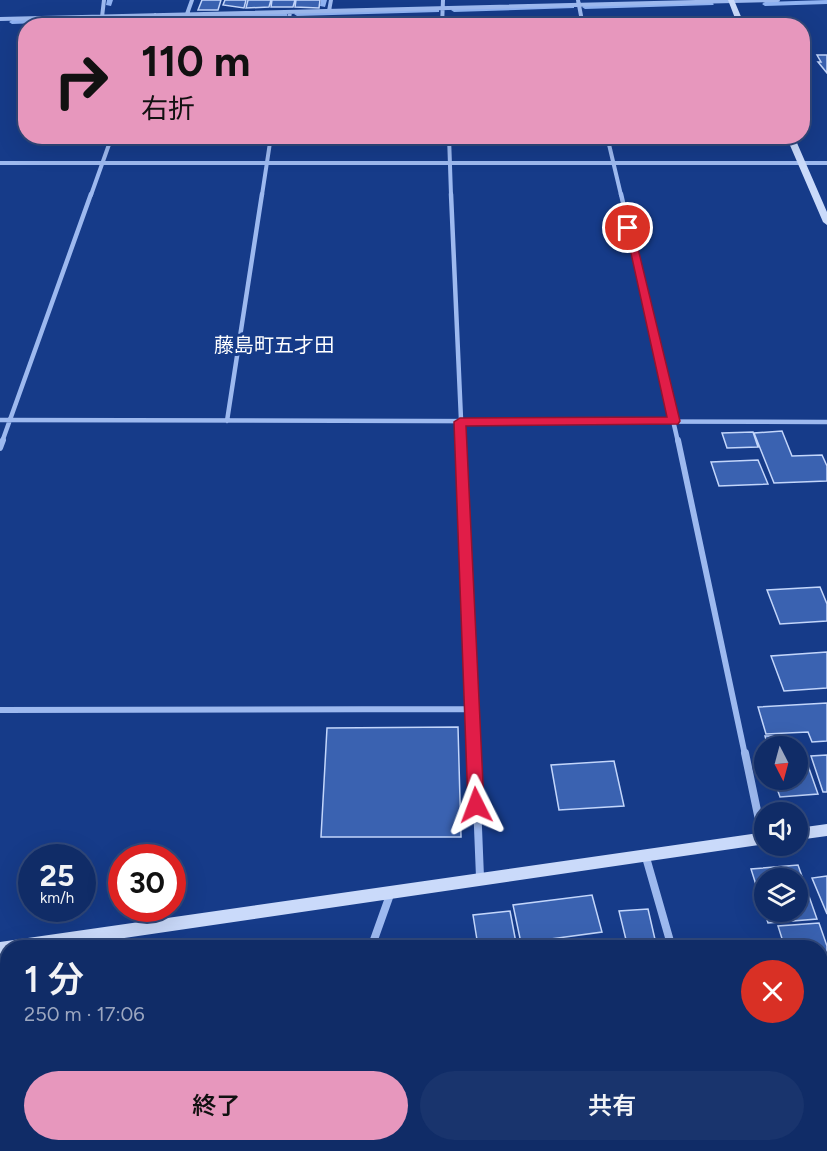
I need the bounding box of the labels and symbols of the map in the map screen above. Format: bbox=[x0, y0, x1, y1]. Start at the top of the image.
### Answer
pin bbox=[602, 202, 653, 253]
district label: 藤島町五才田 bbox=[214, 333, 334, 357]
north arrow bbox=[754, 736, 808, 790]
position arrow bbox=[444, 773, 508, 837]
speed limit sign: 30 bbox=[108, 844, 186, 922]

